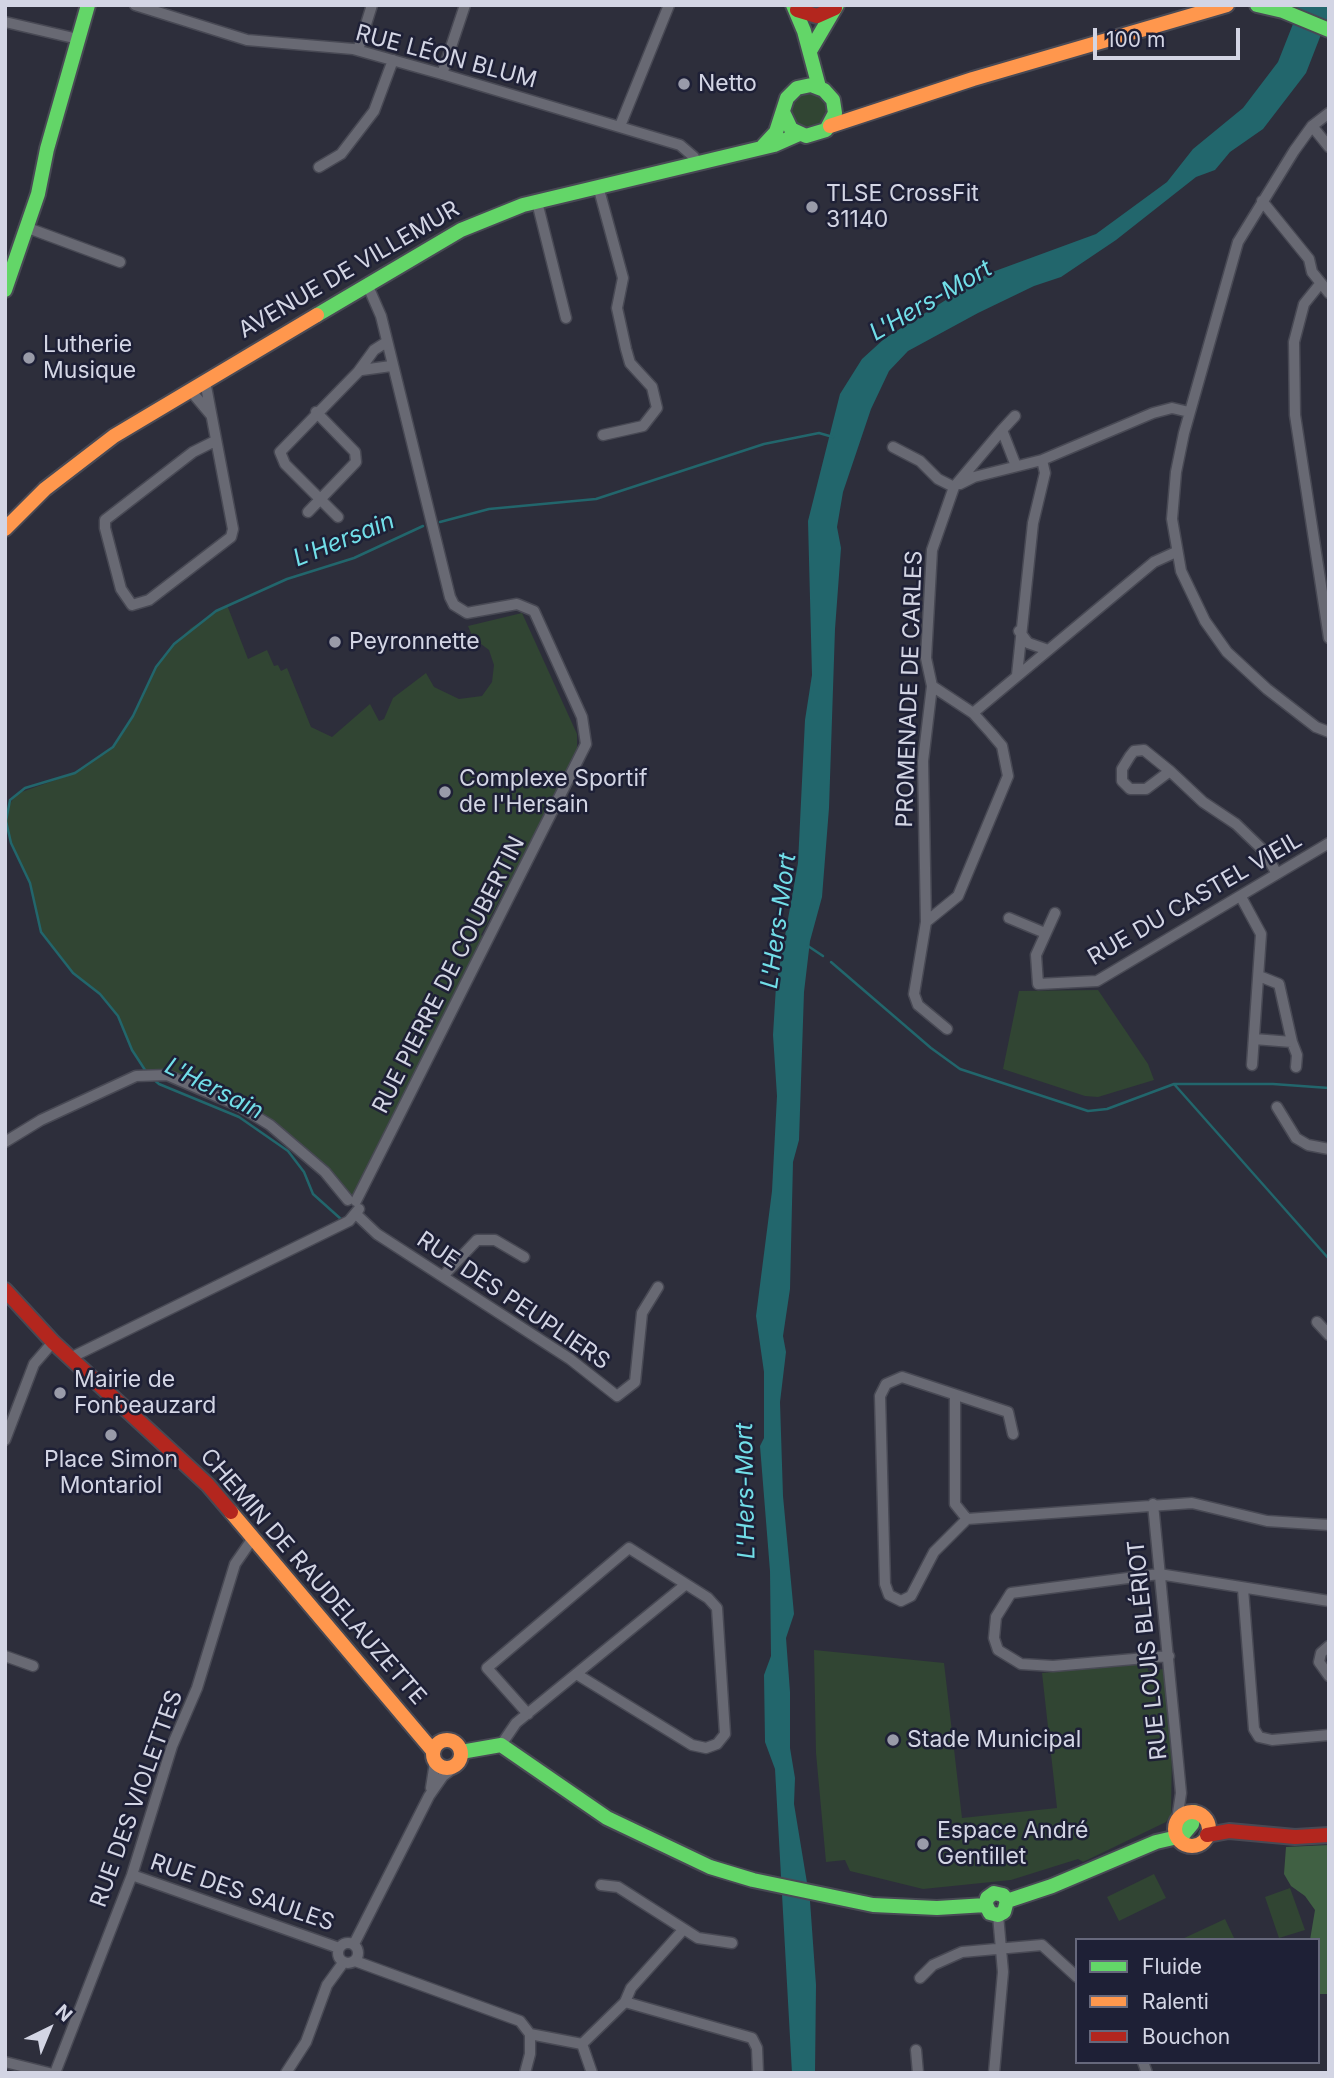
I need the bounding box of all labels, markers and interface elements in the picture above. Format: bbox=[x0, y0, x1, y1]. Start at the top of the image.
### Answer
scale bar bbox=[1096, 14, 1243, 58]
street label: RUE LÉON BLUM bbox=[352, 20, 540, 94]
text: 100 m bbox=[1106, 27, 1165, 52]
place label: Netto bbox=[698, 70, 757, 98]
marker: Netto bbox=[676, 76, 692, 92]
place label: TLSE CrossFit 31140 bbox=[826, 180, 979, 234]
street label: AVENUE DE VILLEMUR bbox=[234, 196, 464, 344]
marker: TLSE CrossFit 31140 bbox=[804, 199, 820, 215]
water label: L'Hers-Mort bbox=[865, 254, 997, 348]
place label: Lutherie Musique bbox=[43, 331, 136, 385]
marker: Lutherie Musique bbox=[21, 350, 37, 366]
water label: L'Hersain bbox=[289, 507, 399, 573]
street label: PROMENADE DE CARLES bbox=[891, 550, 929, 828]
place label: Peyronnette bbox=[349, 628, 480, 656]
marker: Peyronnette bbox=[327, 634, 343, 650]
place label: Complexe Sportif de l'Hersain bbox=[459, 765, 647, 819]
marker: Complexe Sportif de l'Hersain bbox=[437, 784, 453, 800]
street label: RUE DU CASTEL VIEIL bbox=[1083, 826, 1307, 972]
street label: RUE PIERRE DE COUBERTIN bbox=[367, 832, 531, 1118]
water label: L'Hers-Mort bbox=[755, 851, 803, 991]
water label: L'Hersain bbox=[160, 1052, 268, 1126]
street label: RUE DES PEUPLIERS bbox=[411, 1226, 615, 1376]
place label: Mairie de Fonbeauzard bbox=[74, 1366, 216, 1420]
marker: Mairie de Fonbeauzard bbox=[52, 1385, 68, 1401]
water label: L'Hers-Mort bbox=[730, 1423, 762, 1559]
marker: Place Simon Montariol bbox=[103, 1427, 119, 1443]
street label: CHEMIN DE RAUDELAUZETTE bbox=[194, 1443, 432, 1711]
place label: Place Simon Montariol bbox=[44, 1446, 178, 1500]
street label: RUE LOUIS BLÉRIOT bbox=[1123, 1539, 1173, 1761]
street label: RUE DES VIOLETTES bbox=[85, 1687, 189, 1911]
place label: Stade Municipal bbox=[907, 1726, 1081, 1754]
marker: Stade Municipal bbox=[885, 1732, 901, 1748]
place label: Espace André Gentillet bbox=[937, 1817, 1088, 1871]
marker: Espace André Gentillet bbox=[915, 1836, 931, 1852]
street label: RUE DES SAULES bbox=[146, 1849, 338, 1937]
legend bbox=[1075, 1938, 1320, 2064]
text: Fluide bbox=[1142, 1954, 1202, 1979]
text: Ralenti bbox=[1142, 1989, 1209, 2014]
north arrow bbox=[14, 1994, 84, 2064]
text: N bbox=[51, 2000, 77, 2027]
text: Bouchon bbox=[1142, 2024, 1230, 2049]

